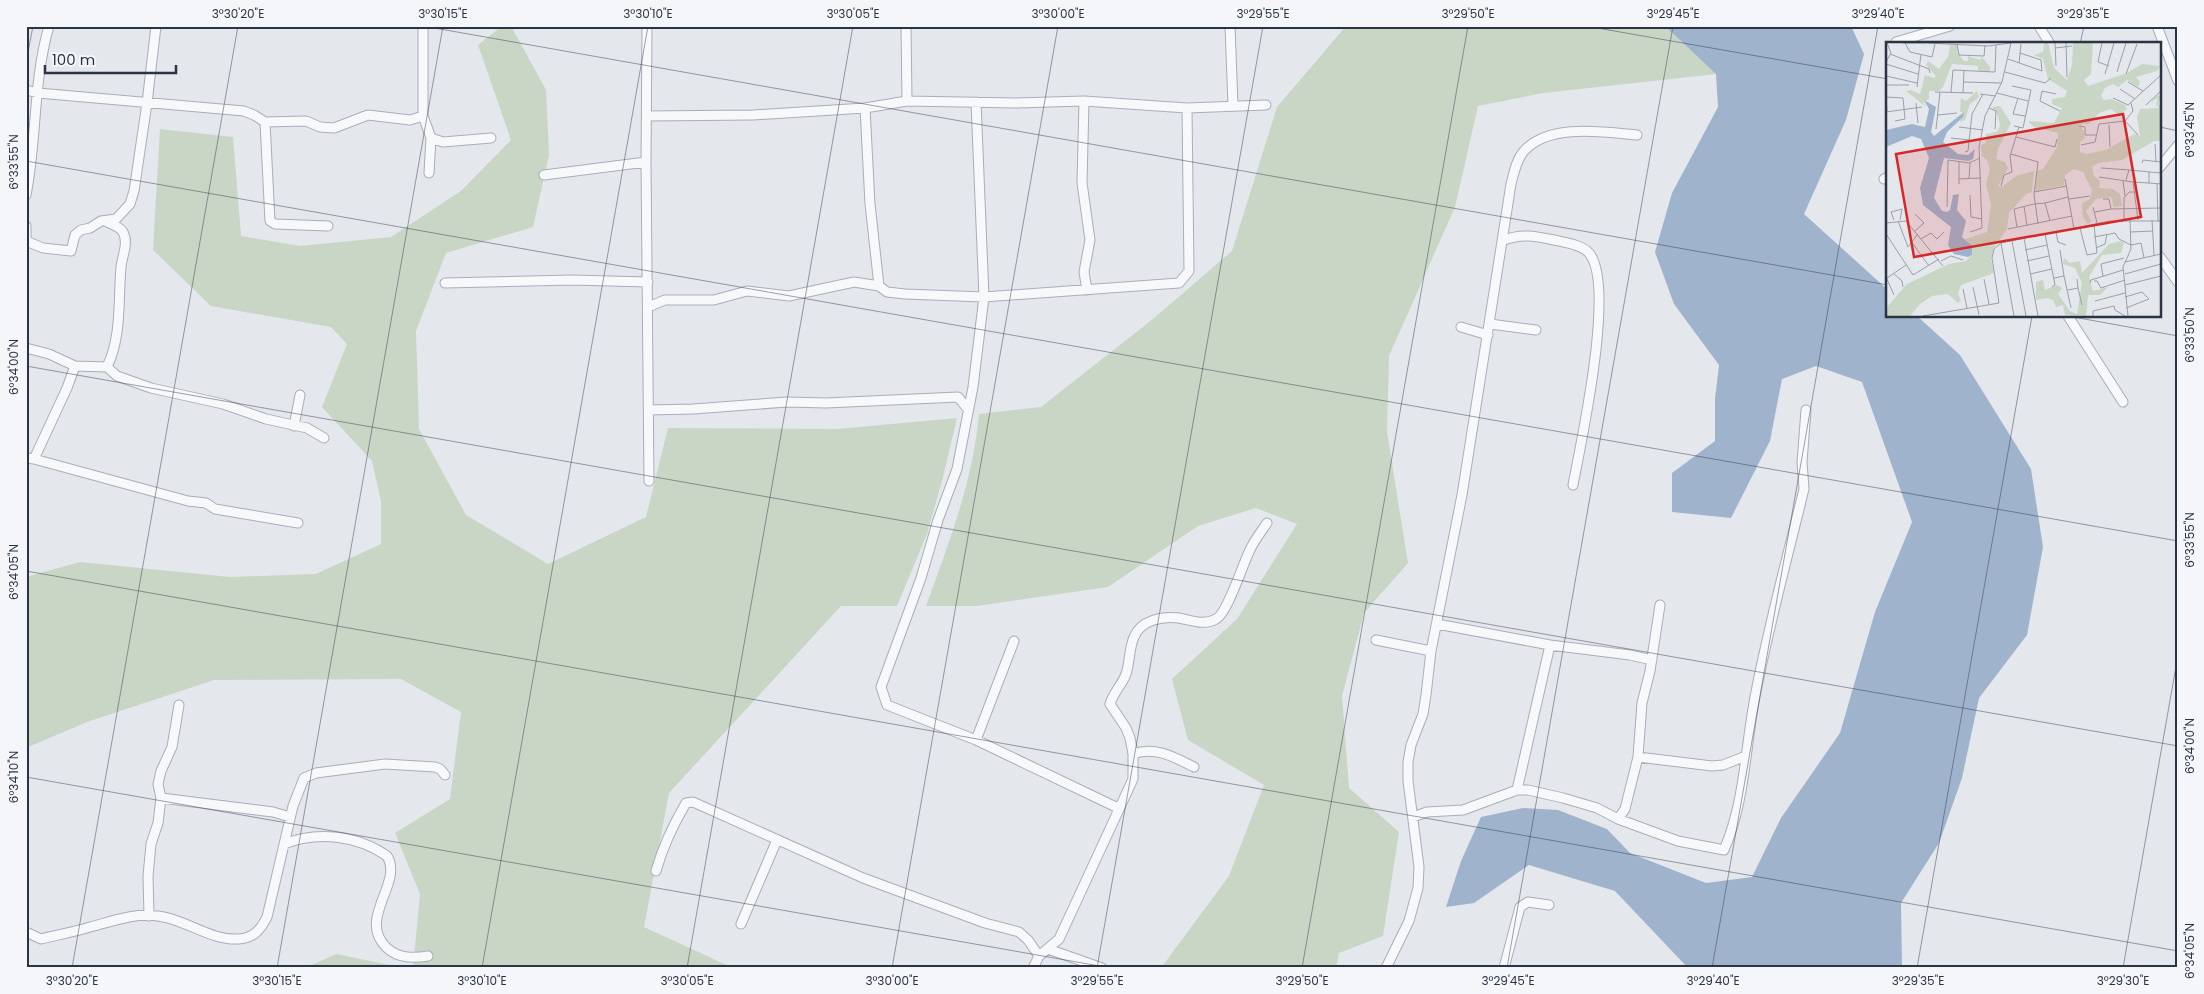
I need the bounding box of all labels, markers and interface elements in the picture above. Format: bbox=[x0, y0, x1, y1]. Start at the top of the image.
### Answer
text: 3°30'20"E bbox=[212, 5, 264, 22]
text: 3°30'15"E bbox=[418, 5, 468, 22]
text: 3°30'10"E bbox=[623, 5, 673, 22]
text: 3°30'05"E bbox=[826, 5, 880, 22]
text: 3°30'00"E bbox=[1031, 5, 1085, 22]
text: 3°29'55"E bbox=[1236, 5, 1290, 22]
text: 3°29'50"E bbox=[1441, 5, 1495, 22]
text: 3°29'45"E bbox=[1646, 5, 1700, 22]
text: 3°29'40"E bbox=[1851, 5, 1905, 22]
text: 3°29'35"E bbox=[2057, 5, 2109, 22]
scale bar bbox=[45, 42, 176, 74]
inset map bbox=[1886, 42, 2162, 318]
text: 100 m bbox=[52, 49, 95, 70]
text: 6°33'45"N bbox=[2181, 102, 2198, 158]
text: 6°33'55"N bbox=[5, 134, 22, 190]
text: 6°33'50"N bbox=[2181, 307, 2198, 363]
text: 6°34'00"N bbox=[5, 339, 22, 395]
text: 6°33'55"N bbox=[2181, 512, 2198, 568]
text: 6°34'05"N bbox=[5, 544, 22, 600]
text: 6°34'00"N bbox=[2181, 718, 2198, 774]
text: 6°34'10"N bbox=[5, 751, 22, 803]
text: 6°34'05"N bbox=[2181, 923, 2198, 979]
text: 3°30'20"E bbox=[46, 972, 98, 989]
text: 3°30'15"E bbox=[252, 972, 302, 989]
text: 3°30'10"E bbox=[457, 972, 507, 989]
text: 3°30'05"E bbox=[660, 972, 714, 989]
text: 3°30'00"E bbox=[865, 972, 919, 989]
text: 3°29'55"E bbox=[1070, 972, 1124, 989]
text: 3°29'50"E bbox=[1275, 972, 1329, 989]
text: 3°29'45"E bbox=[1481, 972, 1535, 989]
text: 3°29'40"E bbox=[1686, 972, 1740, 989]
text: 3°29'35"E bbox=[1892, 972, 1944, 989]
text: 3°29'30"E bbox=[2097, 972, 2149, 989]

